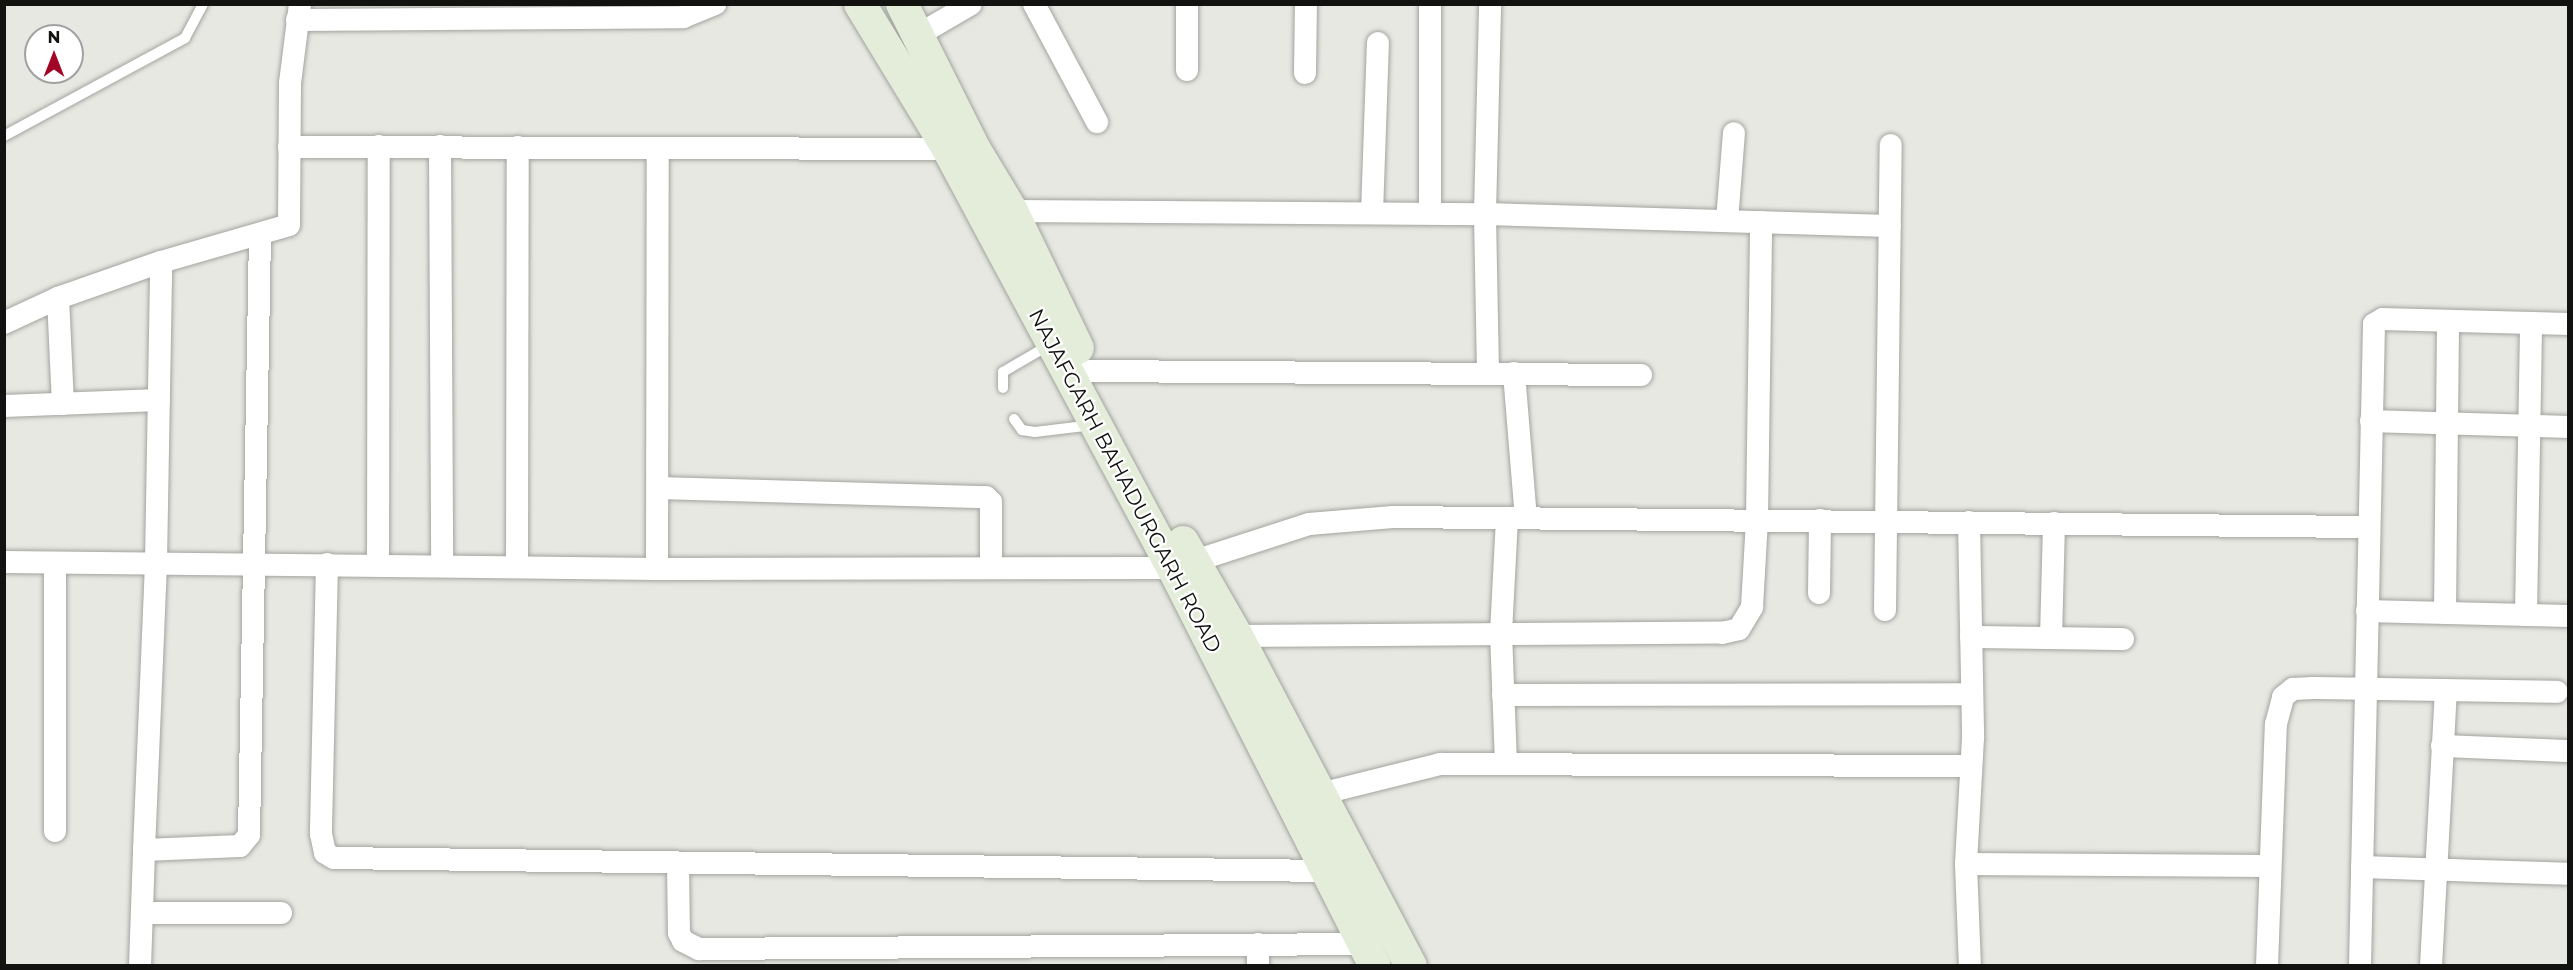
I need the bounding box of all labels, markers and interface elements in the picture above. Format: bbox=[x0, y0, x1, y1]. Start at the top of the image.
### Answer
north arrow bbox=[24, 24, 84, 84]
text: N bbox=[48, 28, 60, 47]
street label: NAJAFGARH BAHADURGARH ROAD bbox=[1023, 305, 1227, 657]

